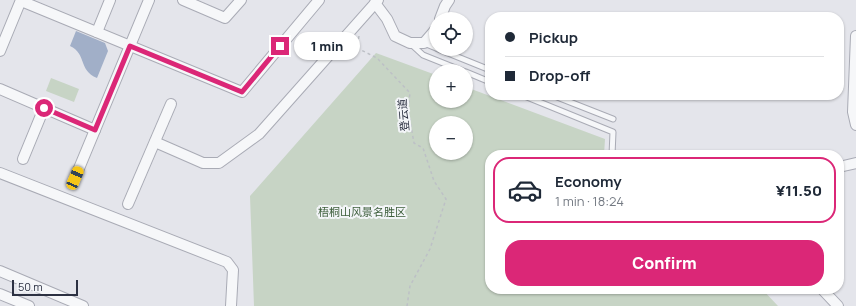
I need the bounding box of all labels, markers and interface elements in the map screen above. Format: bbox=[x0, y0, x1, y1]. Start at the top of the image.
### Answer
map controls bbox=[429, 12, 473, 160]
button: locate bbox=[429, 12, 473, 56]
text: Pickup bbox=[529, 27, 578, 48]
callout: 1 min bbox=[294, 32, 360, 60]
route end bbox=[271, 37, 289, 55]
text: 1 min bbox=[311, 37, 343, 55]
button: + bbox=[429, 64, 473, 108]
text: Drop-off bbox=[529, 65, 590, 86]
street label: 登云道 bbox=[394, 98, 412, 132]
route start bbox=[35, 99, 53, 117]
button: − bbox=[429, 116, 473, 160]
car bbox=[65, 165, 85, 191]
text: Economy bbox=[555, 171, 622, 192]
icon: car bbox=[507, 172, 543, 208]
text: ¥11.50 bbox=[776, 180, 822, 201]
text: 1 min · 18:24 bbox=[555, 192, 624, 210]
park label: 梧桐山风景名胜区 bbox=[318, 204, 406, 219]
button: Confirm bbox=[505, 240, 824, 286]
scale bar bbox=[12, 278, 78, 297]
text: 50 m bbox=[18, 279, 43, 294]

